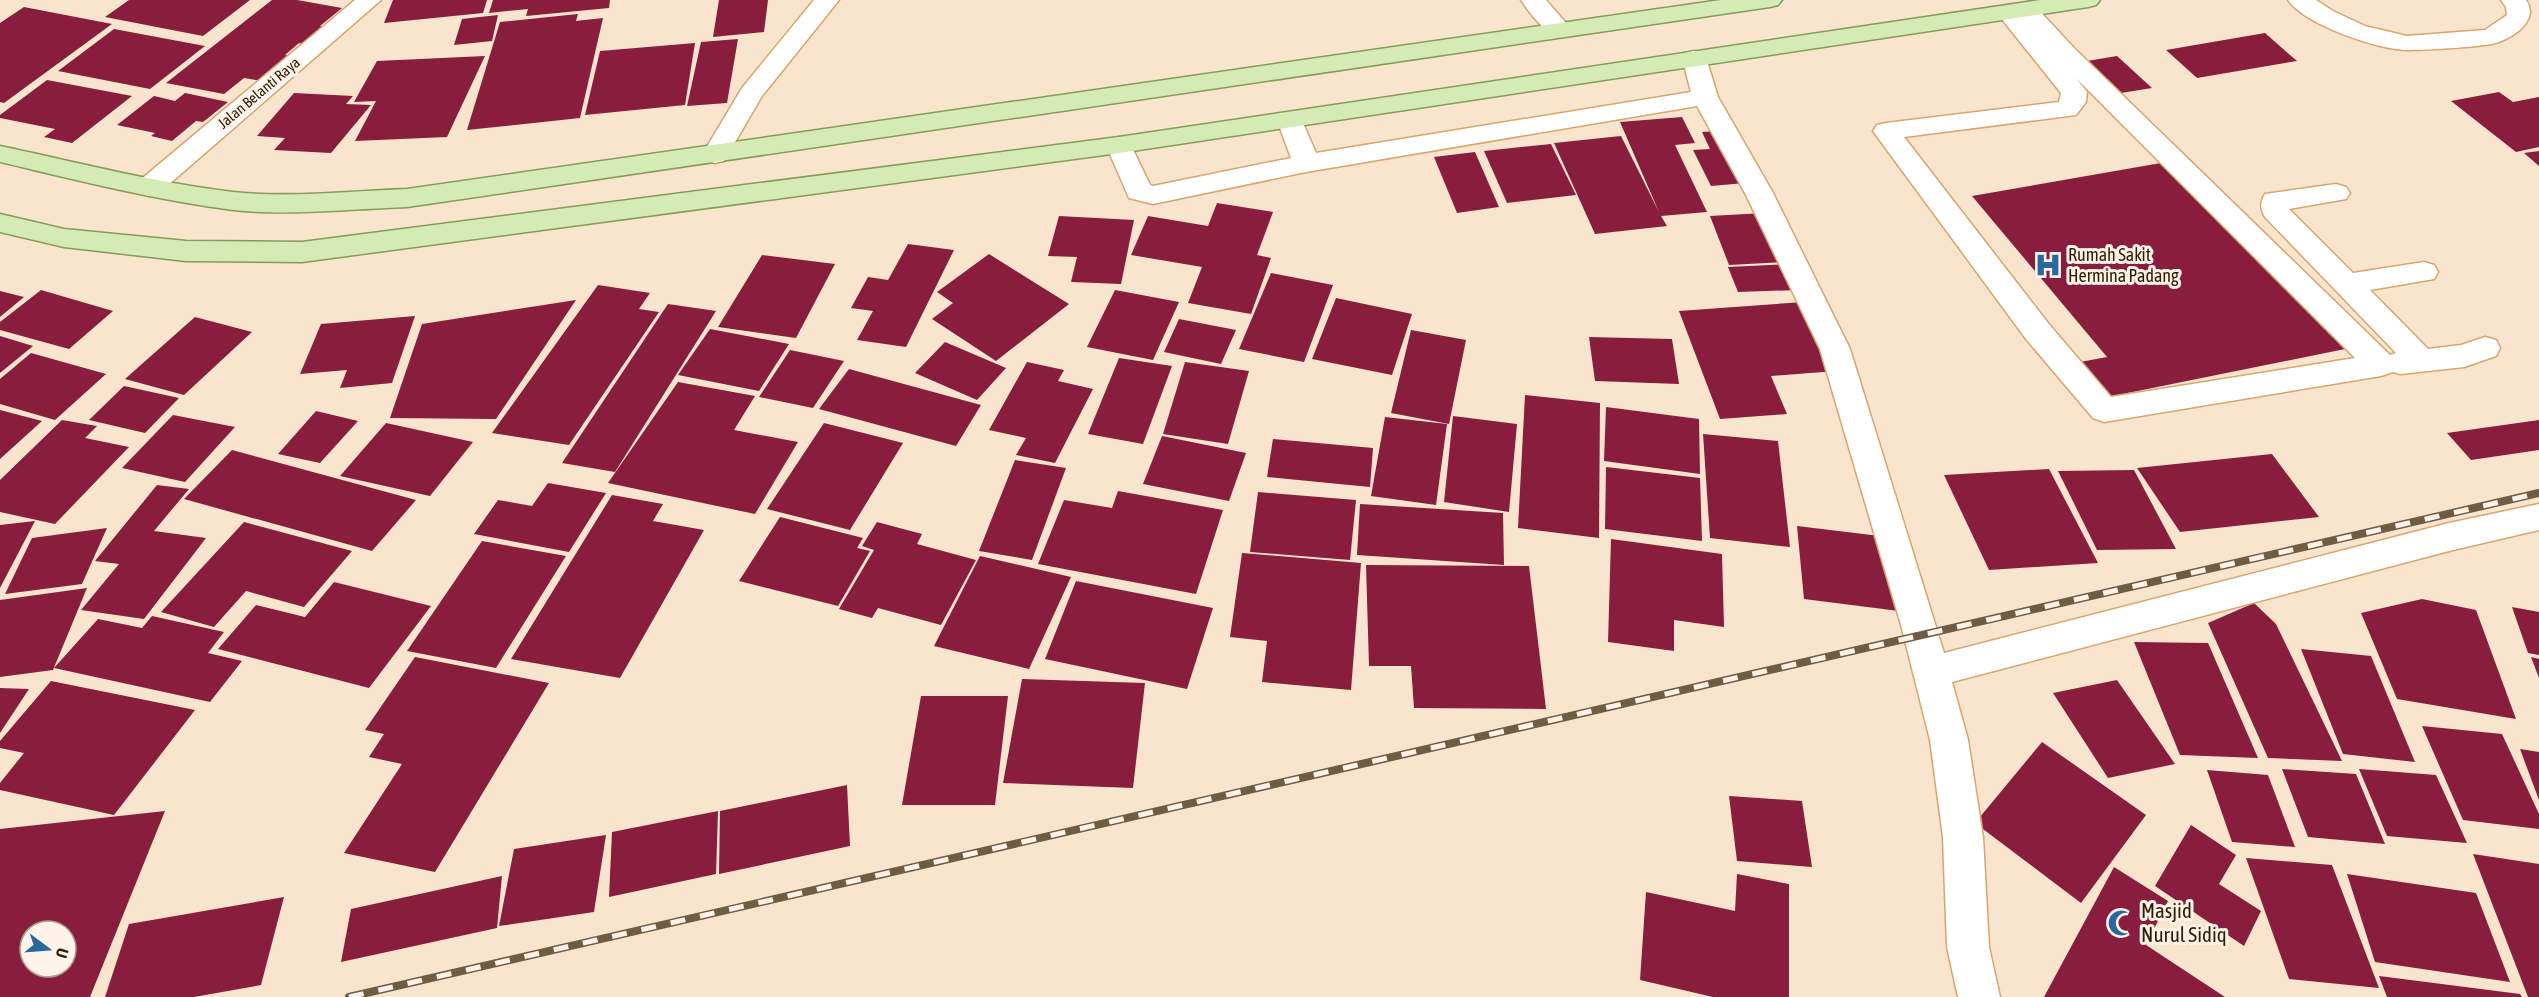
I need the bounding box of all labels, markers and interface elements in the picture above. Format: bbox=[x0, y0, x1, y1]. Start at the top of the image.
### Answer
street label: Jalan Belanti Raya bbox=[214, 53, 303, 132]
place label: Rumah Sakit Hermina Padang bbox=[2068, 244, 2179, 286]
hospital icon: Rumah Sakit Hermina Padang bbox=[2033, 250, 2063, 280]
place label: Masjid Nurul Sidiq bbox=[2141, 898, 2227, 946]
mosque icon: Masjid Nurul Sidiq bbox=[2106, 908, 2136, 938]
north arrow bbox=[18, 919, 78, 979]
text: U bbox=[52, 946, 72, 960]

